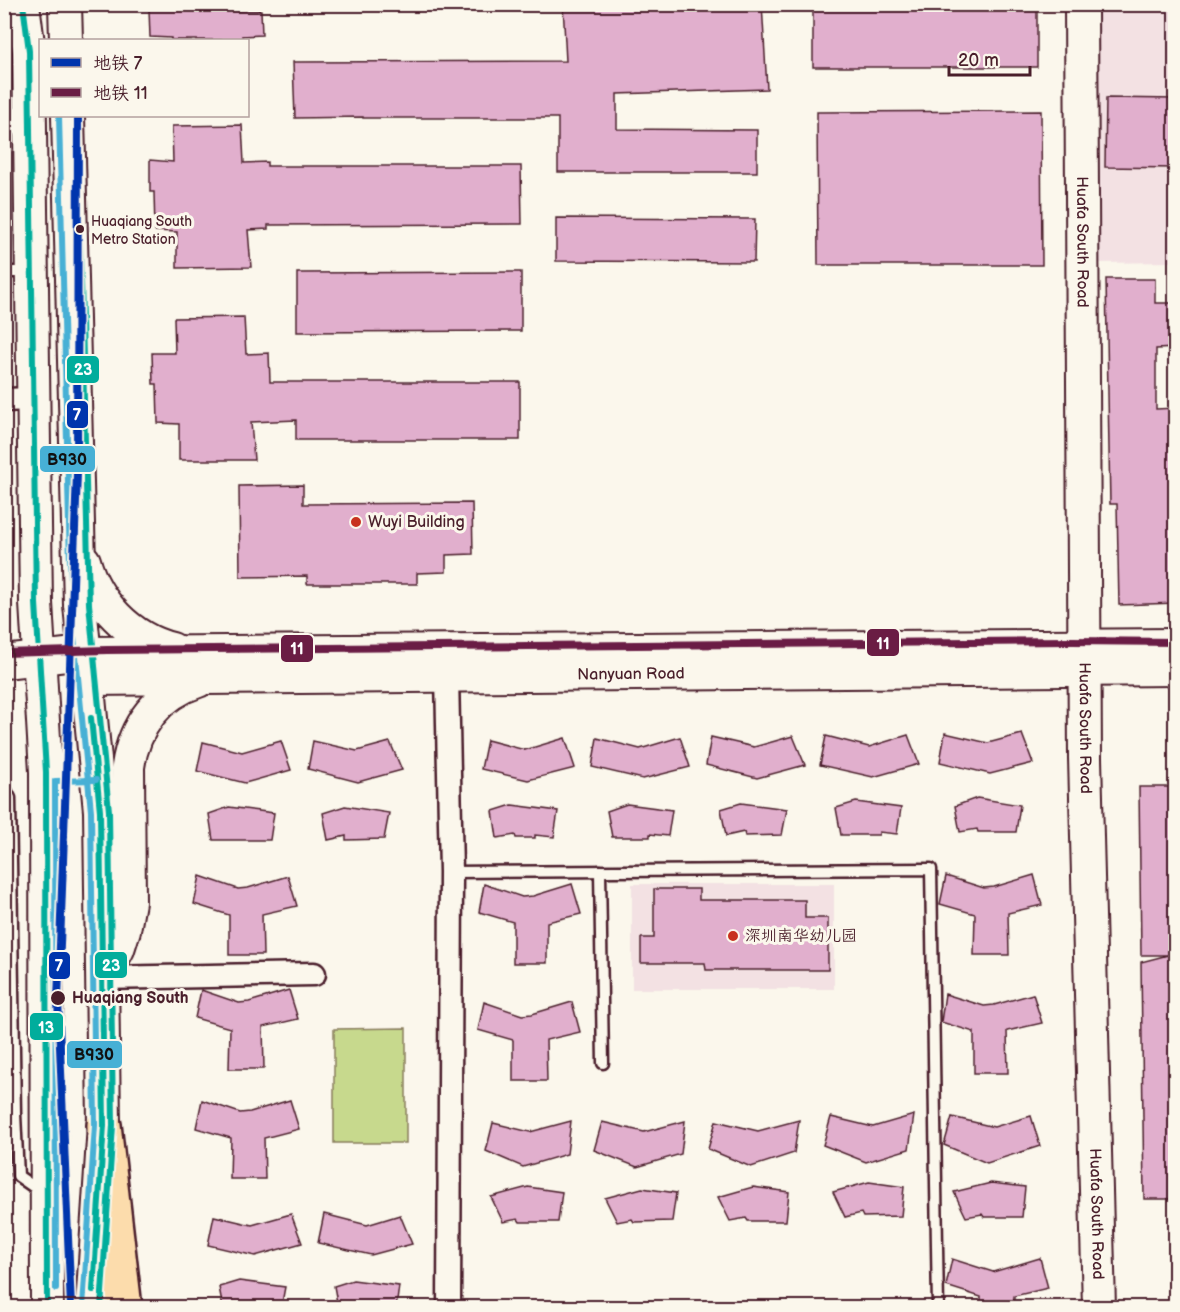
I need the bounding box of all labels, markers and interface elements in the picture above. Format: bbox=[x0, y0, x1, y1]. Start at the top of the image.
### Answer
legend bbox=[39, 39, 249, 117]
scale bar bbox=[949, 39, 1030, 77]
text: 20 m bbox=[958, 50, 999, 71]
text: 地铁 7 bbox=[93, 53, 142, 74]
text: 地铁 11 bbox=[93, 83, 148, 104]
street label: Huafa South Road bbox=[1072, 176, 1092, 308]
place label: Huaqiang South Metro Station bbox=[91, 213, 192, 248]
marker: Huaqiang South Metro Station bbox=[74, 223, 86, 235]
line badge: 23 bbox=[66, 355, 100, 384]
text: 23 bbox=[74, 361, 92, 380]
line badge: 7 bbox=[66, 400, 89, 429]
text: 7 bbox=[73, 406, 82, 425]
line badge: B930 bbox=[39, 445, 96, 473]
text: B930 bbox=[47, 451, 87, 470]
place label: Wuyi Building bbox=[368, 513, 465, 532]
marker: Wuyi Building bbox=[349, 515, 363, 529]
line badge: 11 bbox=[866, 628, 900, 657]
line badge: 11 bbox=[280, 634, 314, 663]
text: 11 bbox=[876, 635, 890, 654]
text: 11 bbox=[290, 640, 304, 659]
street label: Huafa South Road bbox=[1075, 662, 1095, 794]
street label: Nanyuan Road bbox=[577, 664, 685, 684]
place label: 深圳南华幼儿园 bbox=[745, 927, 857, 946]
marker: 深圳南华幼儿园 bbox=[726, 929, 740, 943]
line badge: 7 bbox=[48, 951, 71, 980]
line badge: 23 bbox=[94, 951, 128, 979]
text: 7 bbox=[55, 957, 64, 976]
text: 23 bbox=[102, 957, 120, 976]
marker: Huaqiang South bbox=[49, 989, 67, 1007]
place label: Huaqiang South bbox=[72, 989, 189, 1008]
line badge: 13 bbox=[29, 1012, 64, 1041]
text: 13 bbox=[38, 1019, 54, 1038]
line badge: B930 bbox=[66, 1040, 123, 1069]
text: B930 bbox=[74, 1046, 114, 1065]
street label: Huafa South Road bbox=[1085, 1148, 1108, 1280]

